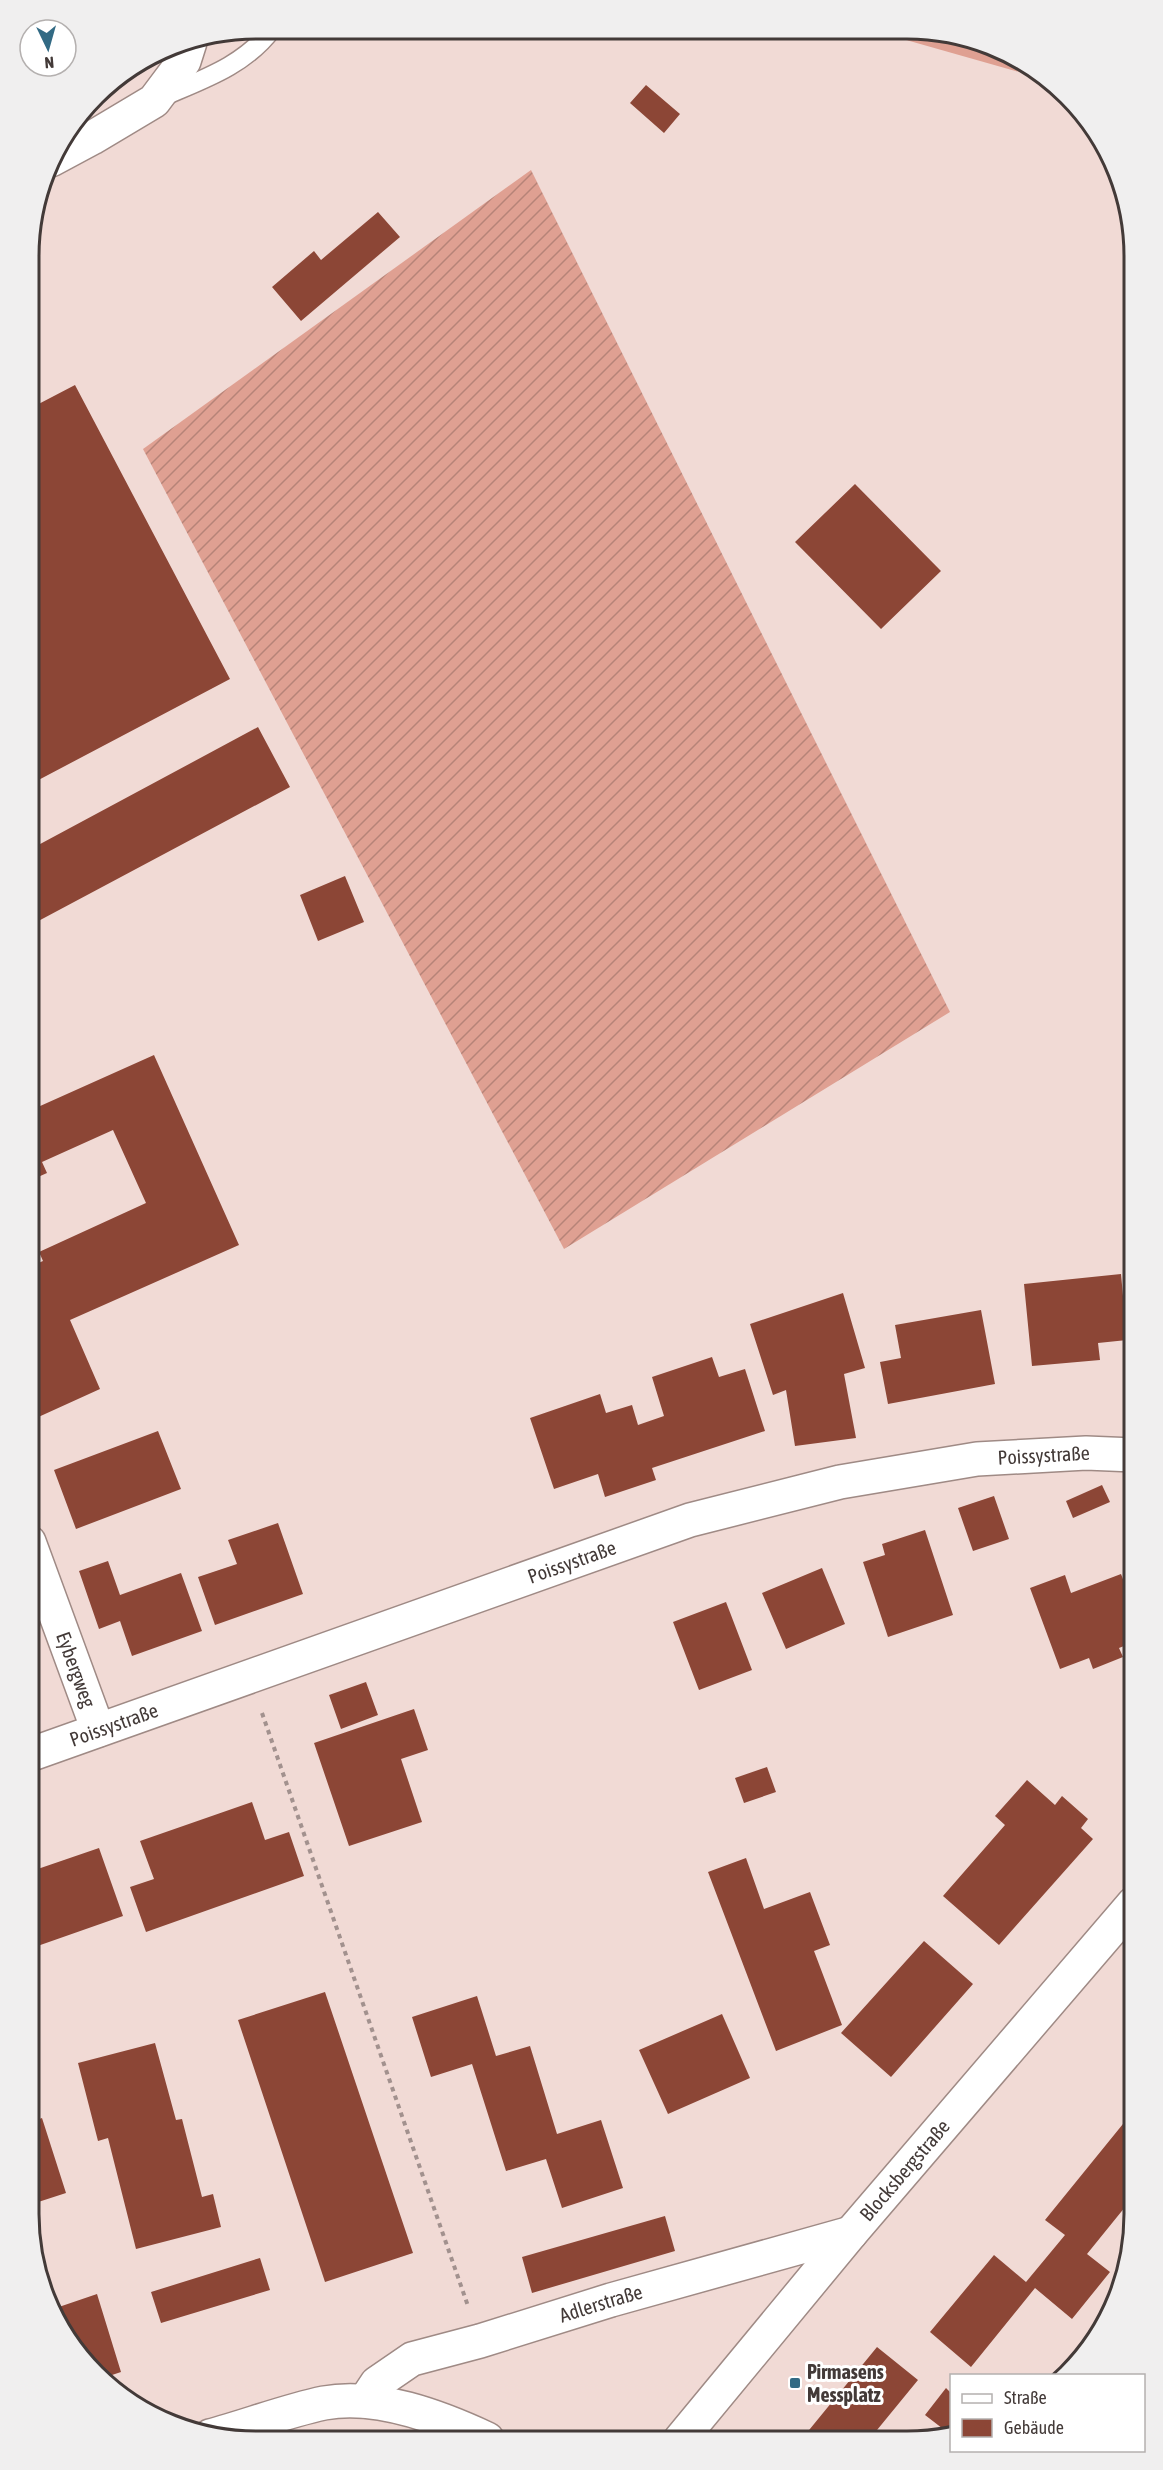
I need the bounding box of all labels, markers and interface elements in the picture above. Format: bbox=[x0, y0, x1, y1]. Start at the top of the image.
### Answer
north arrow bbox=[18, 18, 78, 78]
text: N bbox=[44, 54, 55, 72]
street label: Poissystraße bbox=[997, 1441, 1090, 1469]
street label: Poissystraße bbox=[524, 1535, 619, 1588]
street label: Eybergweg bbox=[52, 1629, 101, 1711]
street label: Poissystraße bbox=[66, 1698, 161, 1751]
street label: Blocksbergstraße bbox=[855, 2115, 954, 2225]
street label: Adlerstraße bbox=[556, 2280, 645, 2326]
place label: Pirmasens Messplatz bbox=[807, 2360, 884, 2406]
legend bbox=[950, 2374, 1145, 2452]
marker: Pirmasens Messplatz bbox=[788, 2376, 802, 2390]
text: Straße bbox=[1004, 2387, 1047, 2408]
text: Gebäude bbox=[1004, 2417, 1064, 2438]

